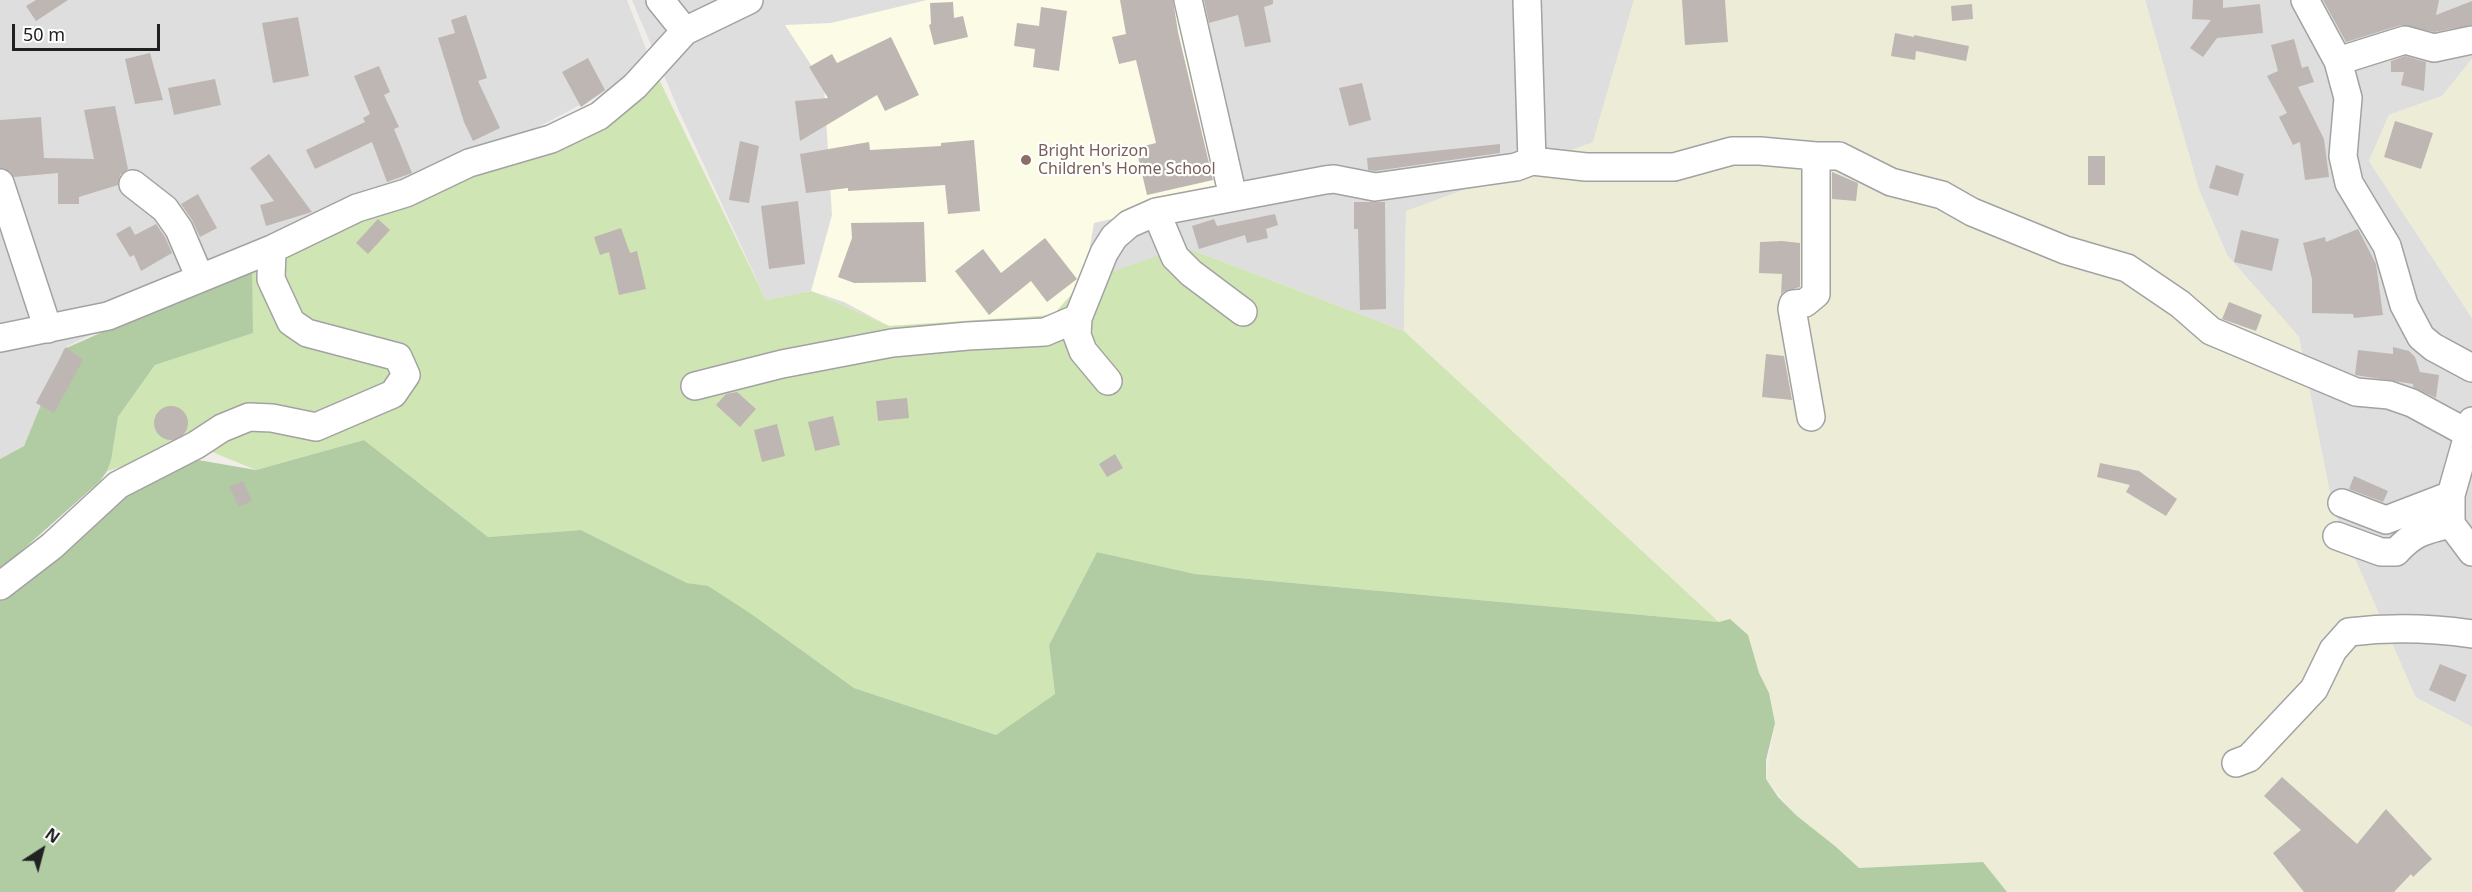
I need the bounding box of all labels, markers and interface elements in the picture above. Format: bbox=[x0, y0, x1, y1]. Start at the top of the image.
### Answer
scale bar bbox=[15, 12, 164, 50]
text: 50 m bbox=[23, 22, 65, 46]
place label: Bright Horizon Children's Home School bbox=[1038, 141, 1216, 179]
marker: Bright Horizon Children's Home School bbox=[1019, 153, 1033, 167]
north arrow bbox=[12, 820, 72, 880]
text: N bbox=[41, 823, 64, 848]

